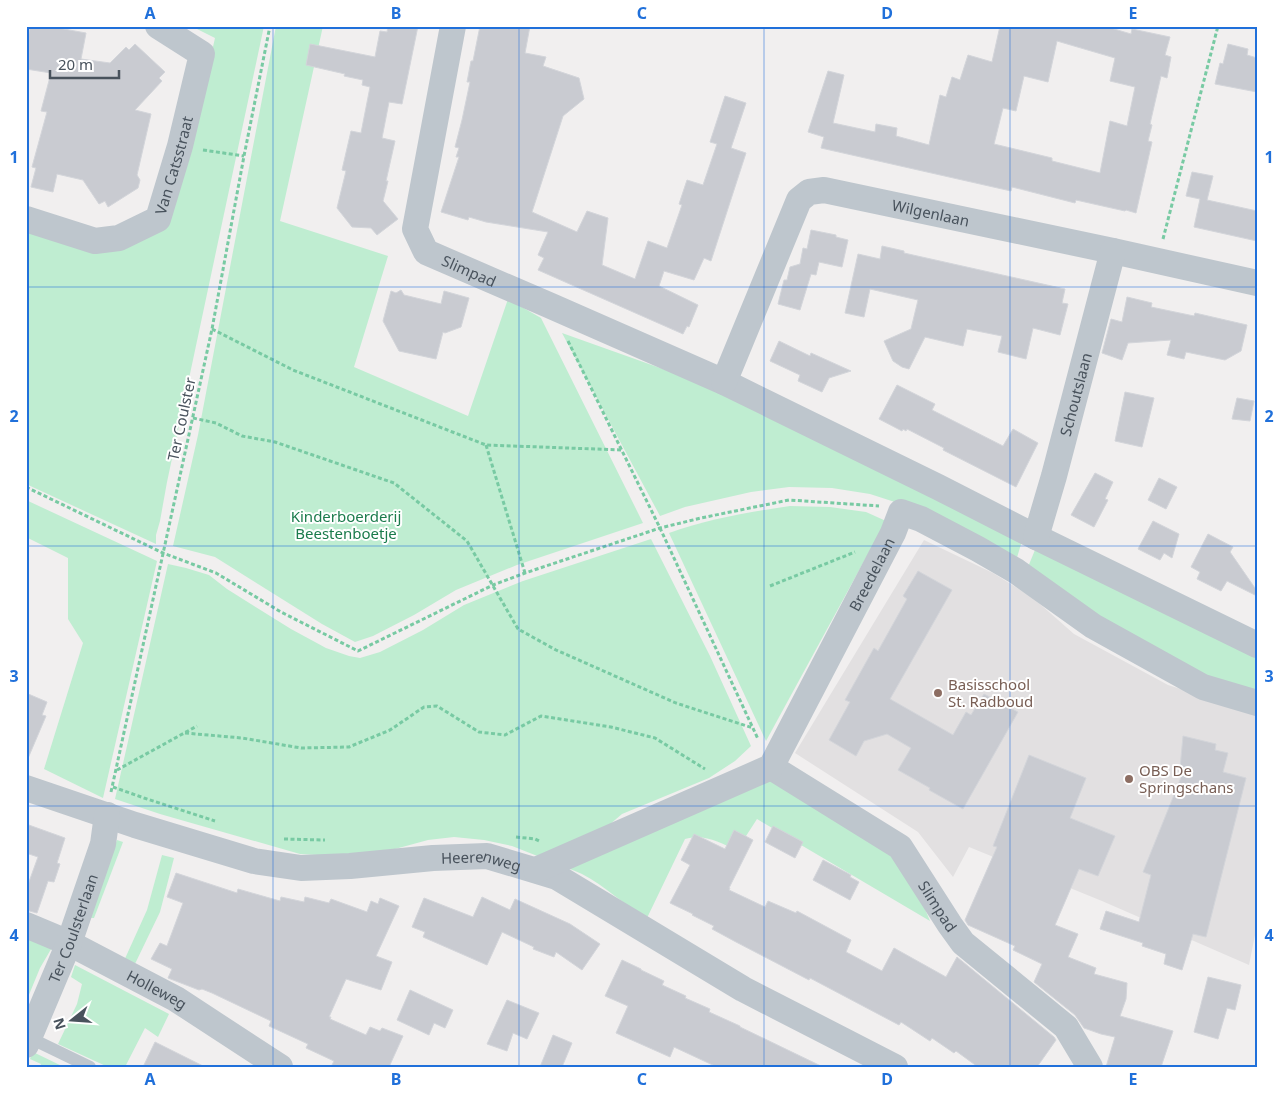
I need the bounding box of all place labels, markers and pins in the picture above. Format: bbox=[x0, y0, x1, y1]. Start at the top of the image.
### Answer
place label: Basisschool St. Radboud bbox=[948, 674, 1033, 711]
marker: Basisschool St. Radboud bbox=[932, 687, 944, 699]
place label: OBS De Springschans bbox=[1139, 760, 1234, 797]
marker: OBS De Springschans bbox=[1123, 773, 1135, 785]

